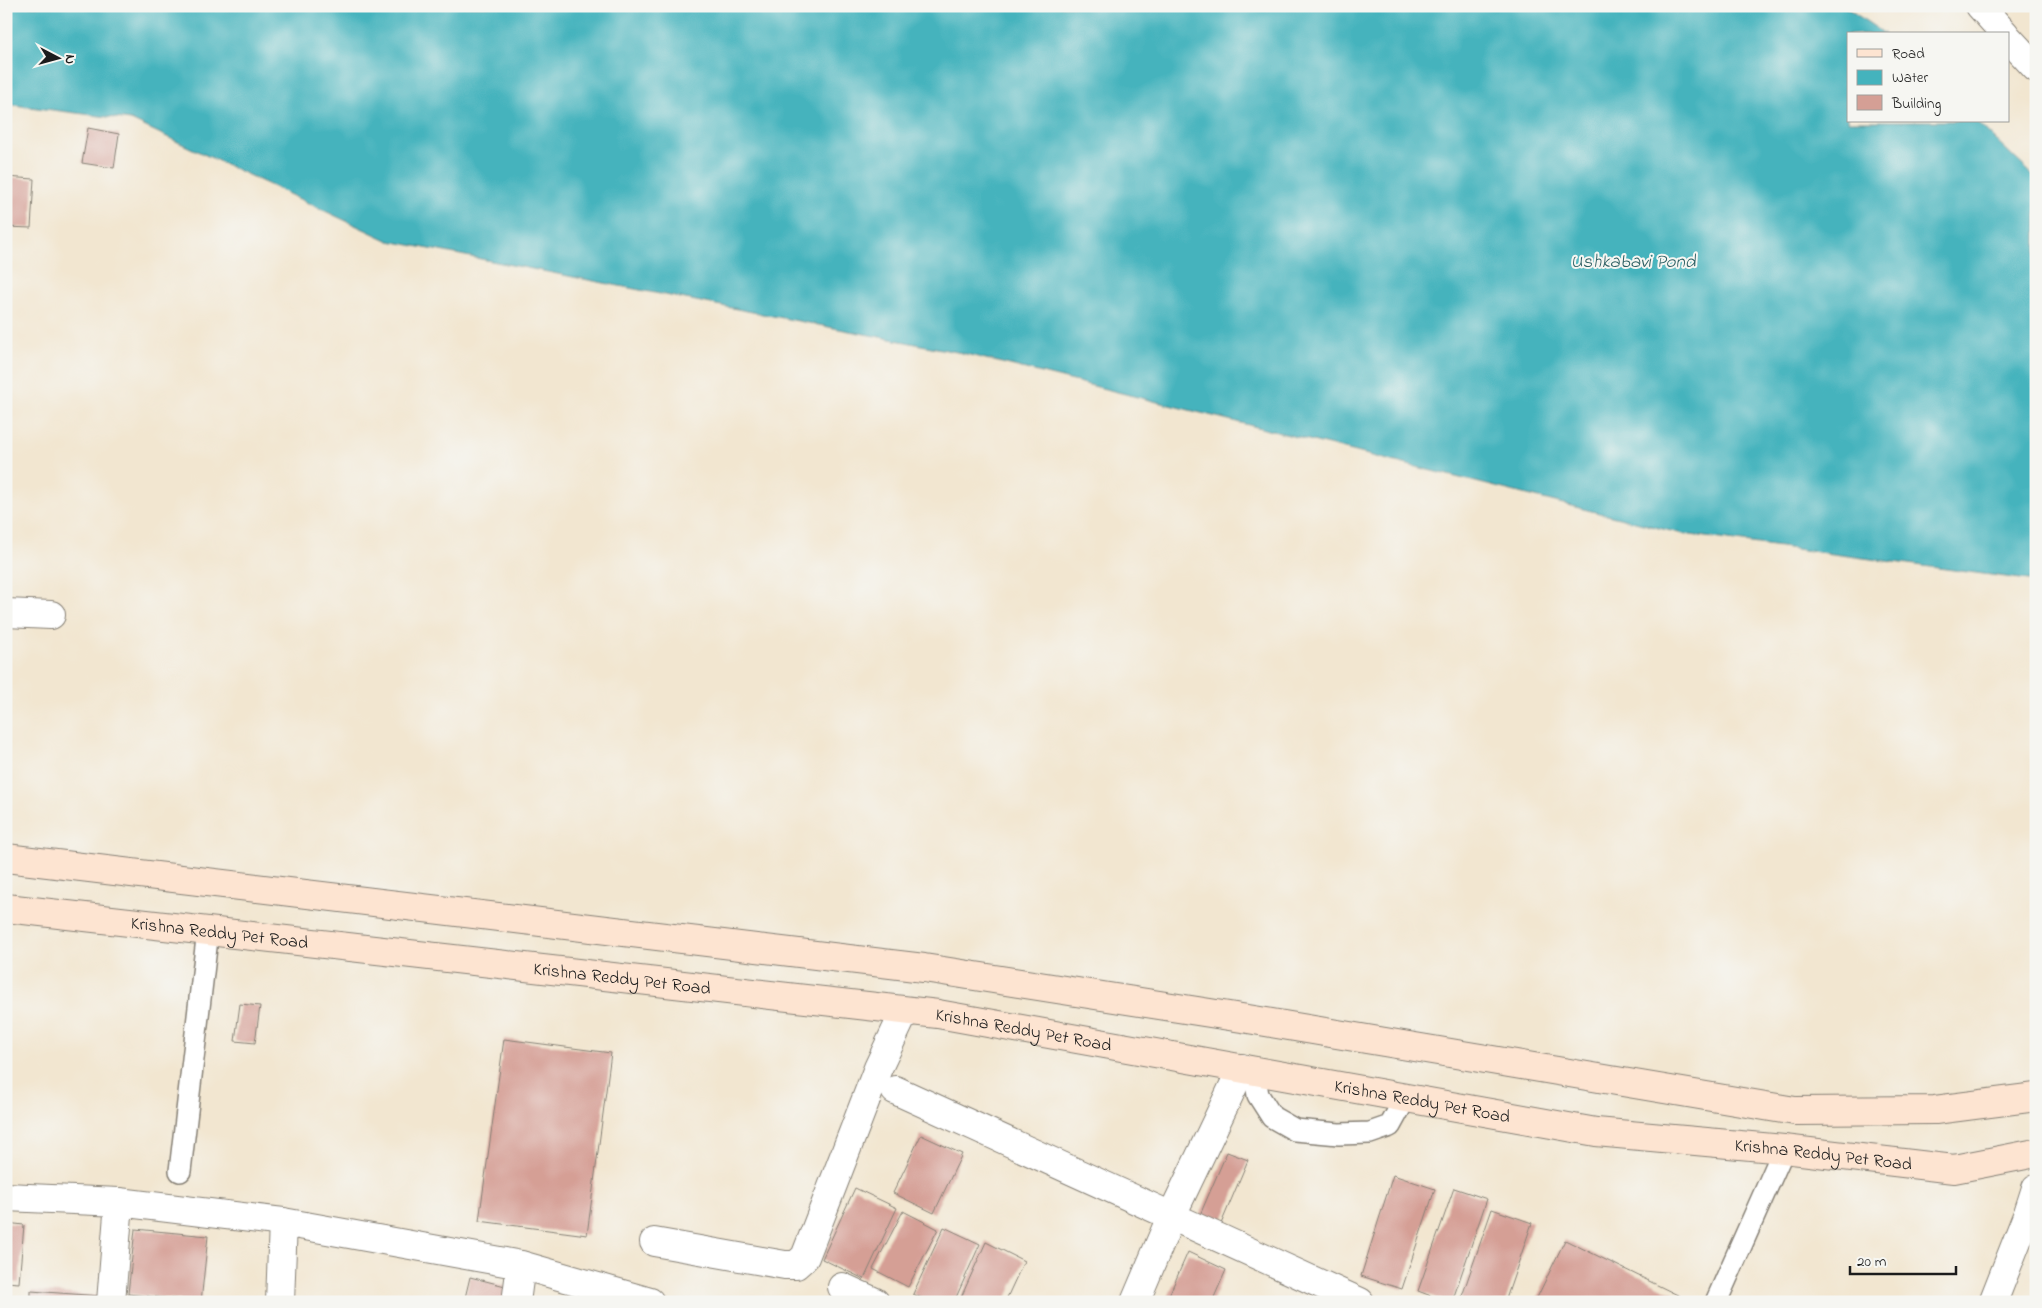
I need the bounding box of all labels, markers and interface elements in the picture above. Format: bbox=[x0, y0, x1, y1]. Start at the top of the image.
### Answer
north arrow bbox=[32, 32, 82, 82]
legend bbox=[1847, 32, 2010, 122]
text: Road bbox=[1892, 43, 1925, 65]
text: N bbox=[59, 53, 80, 65]
text: Water bbox=[1892, 67, 1928, 89]
text: Building bbox=[1891, 93, 1941, 116]
water label: Ushkabavi Pond bbox=[1571, 249, 1697, 276]
street label: Krishna Reddy Pet Road bbox=[129, 911, 310, 957]
street label: Krishna Reddy Pet Road bbox=[532, 957, 712, 1003]
street label: Krishna Reddy Pet Road bbox=[933, 1003, 1113, 1060]
street label: Krishna Reddy Pet Road bbox=[1332, 1074, 1512, 1131]
street label: Krishna Reddy Pet Road bbox=[1733, 1134, 1913, 1179]
scale bar bbox=[1850, 1243, 1956, 1275]
text: 20 m bbox=[1857, 1251, 1887, 1273]

